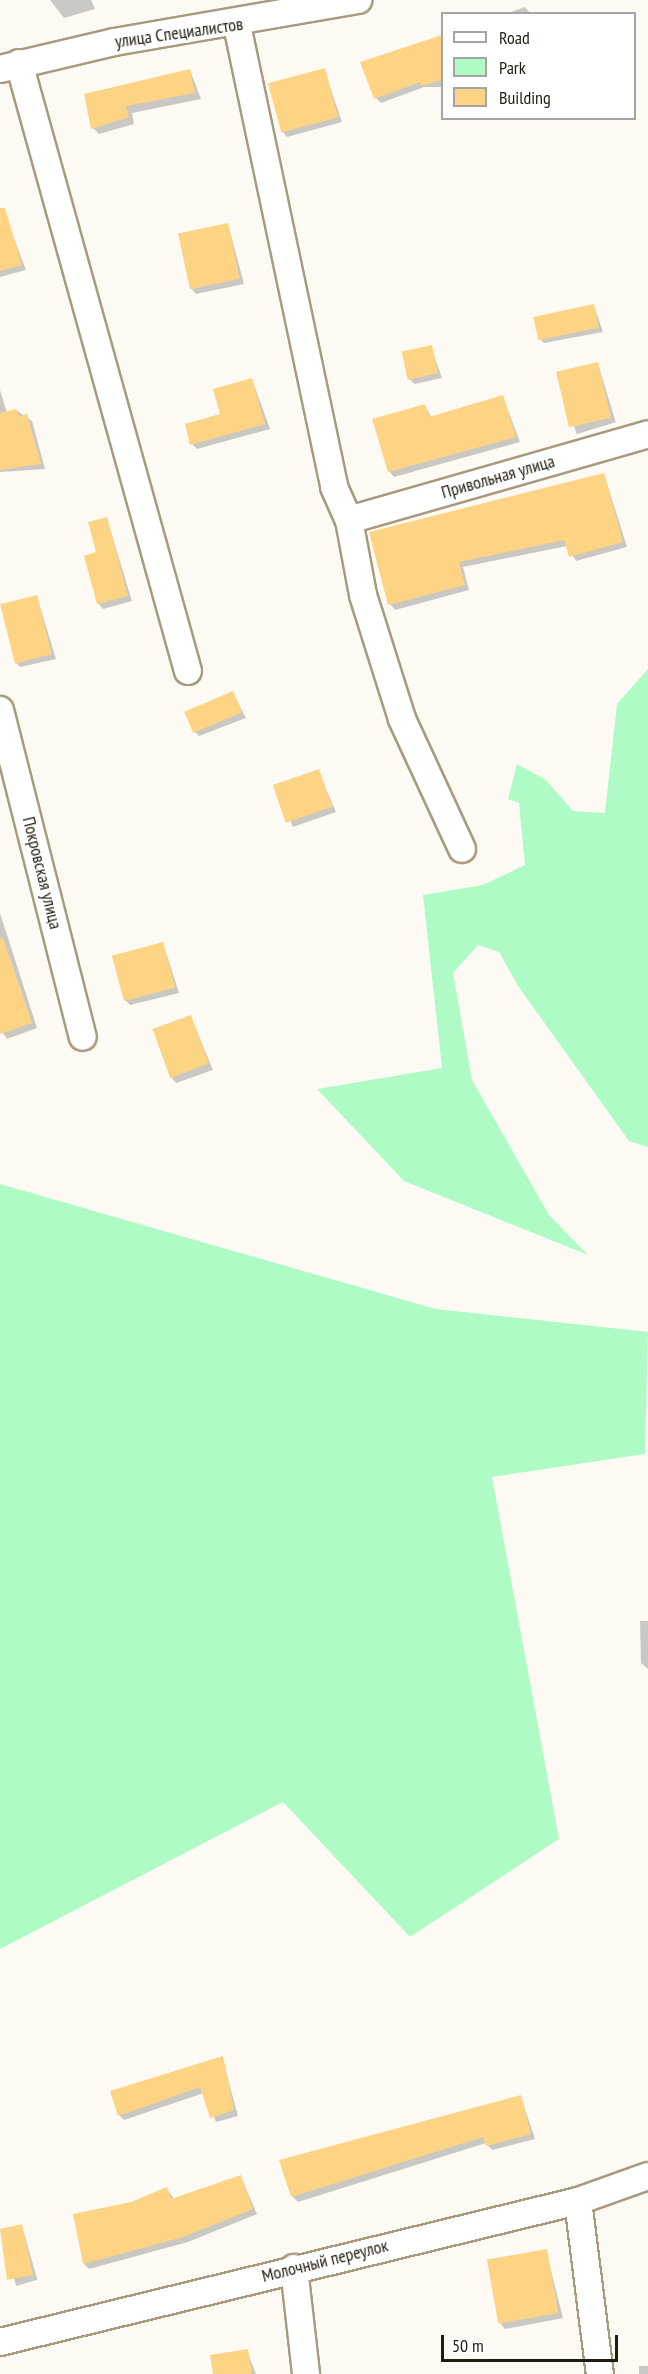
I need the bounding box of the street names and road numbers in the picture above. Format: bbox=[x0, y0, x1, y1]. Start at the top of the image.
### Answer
street label: улица Специалистов bbox=[114, 13, 244, 53]
street label: Привольная улица bbox=[439, 450, 557, 504]
street label: Покровская улица bbox=[18, 814, 66, 932]
street label: Молочный переулок bbox=[260, 2235, 390, 2287]

